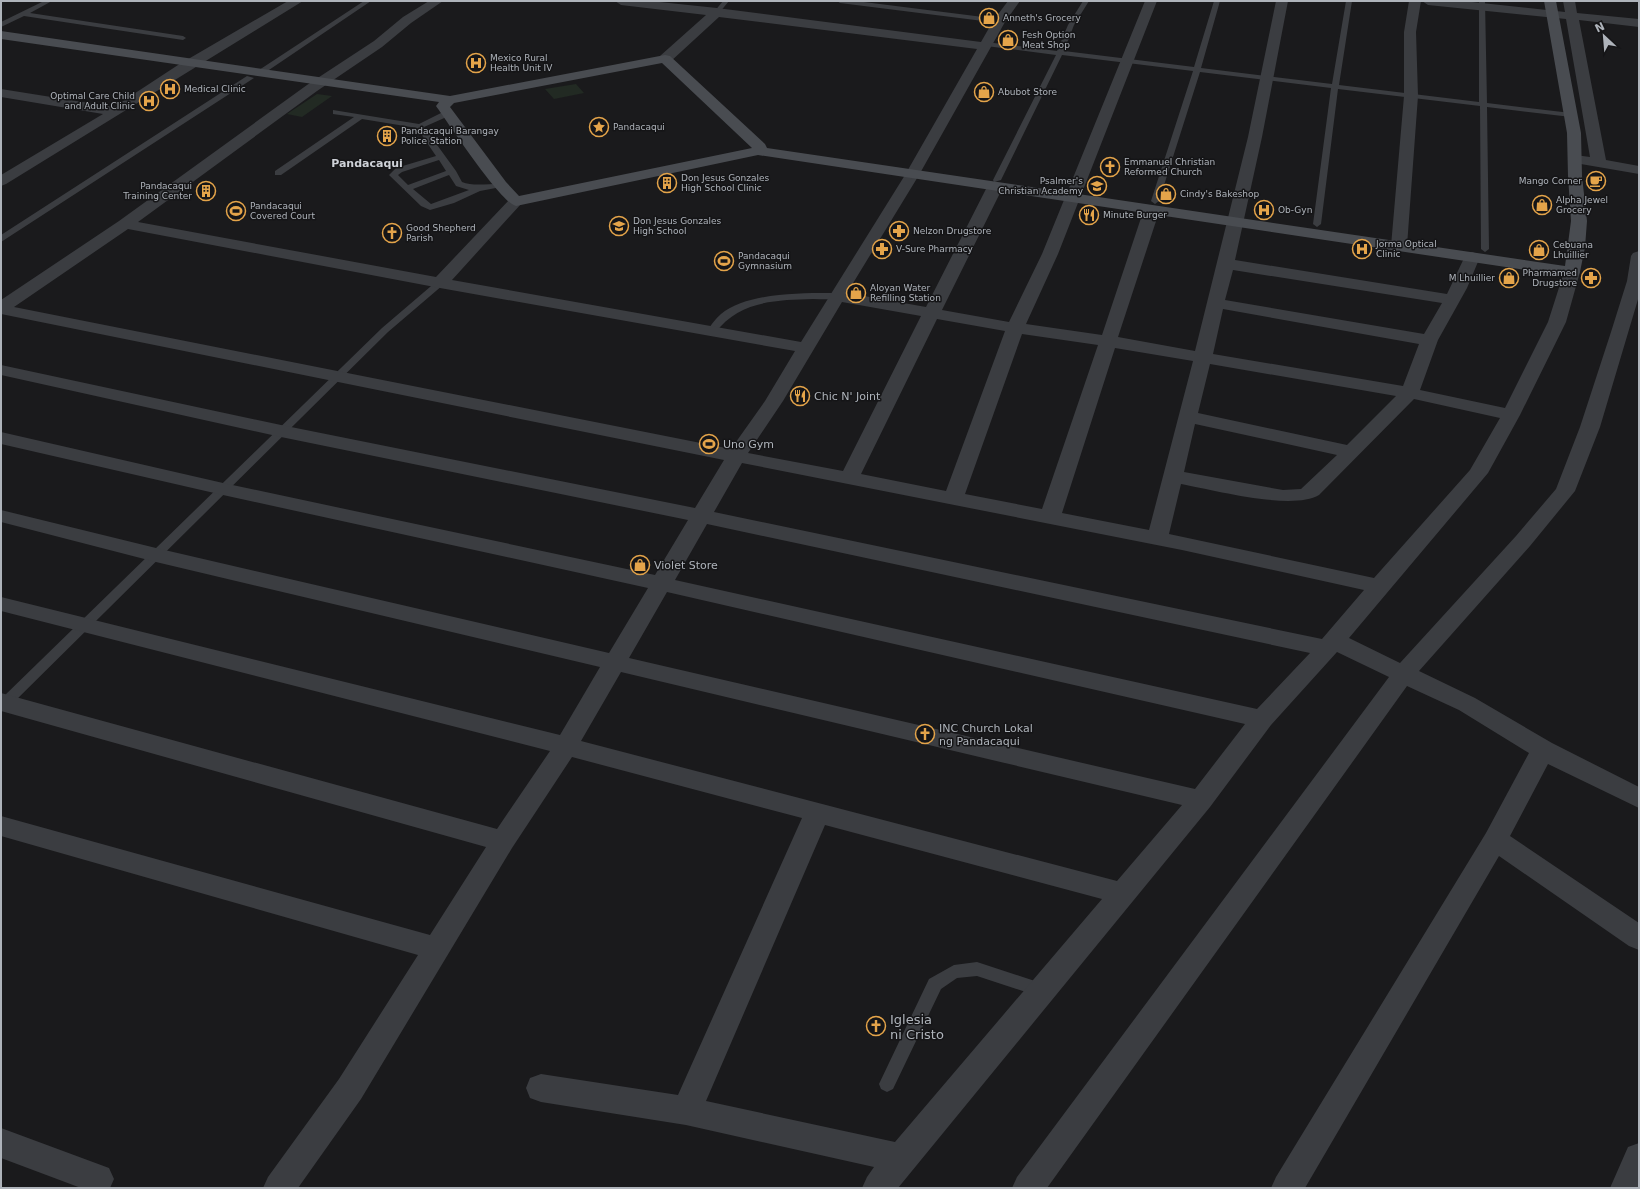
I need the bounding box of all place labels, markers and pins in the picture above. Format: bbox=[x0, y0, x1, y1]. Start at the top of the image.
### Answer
shop icon: Anneth's Grocery bbox=[978, 7, 1000, 29]
place label: Anneth's Grocery bbox=[1003, 13, 1082, 23]
shop icon: Fesh Option Meat Shop bbox=[997, 29, 1019, 51]
place label: Fesh Option Meat Shop bbox=[1022, 30, 1076, 50]
hospital icon: Mexico Rural Health Unit IV bbox=[465, 52, 487, 74]
place label: Mexico Rural Health Unit IV bbox=[490, 53, 553, 73]
hospital icon: Medical Clinic bbox=[159, 78, 181, 100]
shop icon: Abubot Store bbox=[973, 81, 995, 103]
place label: Medical Clinic bbox=[184, 84, 246, 94]
place label: Abubot Store bbox=[998, 87, 1057, 97]
hospital icon: Optimal Care Child and Adult Clinic bbox=[138, 90, 160, 112]
place label: Optimal Care Child and Adult Clinic bbox=[50, 91, 135, 111]
place icon: Pandacaqui bbox=[588, 116, 610, 138]
place label: Pandacaqui bbox=[613, 122, 665, 132]
building icon: Pandacaqui Barangay Police Station bbox=[376, 125, 398, 147]
place label: Pandacaqui Barangay Police Station bbox=[401, 126, 500, 146]
church icon: Emmanuel Christian Reformed Church bbox=[1099, 156, 1121, 178]
place label: Emmanuel Christian Reformed Church bbox=[1124, 157, 1215, 177]
cafe icon: Mango Corner bbox=[1585, 170, 1607, 192]
building icon: Don Jesus Gonzales High School Clinic bbox=[656, 172, 678, 194]
place label: Don Jesus Gonzales High School Clinic bbox=[681, 173, 770, 193]
school or university icon: Psalmer's Christian Academy bbox=[1086, 175, 1108, 197]
place label: Psalmer's Christian Academy bbox=[998, 176, 1084, 196]
place label: Mango Corner bbox=[1519, 176, 1582, 186]
building icon: Pandacaqui Training Center bbox=[195, 180, 217, 202]
place label: Pandacaqui Training Center bbox=[122, 181, 192, 201]
shop icon: Cindy's Bakeshop bbox=[1155, 183, 1177, 205]
place label: Cindy's Bakeshop bbox=[1180, 189, 1260, 199]
shop icon: Alpha Jewel Grocery bbox=[1531, 194, 1553, 216]
place label: Alpha Jewel Grocery bbox=[1556, 195, 1608, 215]
hospital icon: Ob-Gyn bbox=[1253, 199, 1275, 221]
sports icon: Pandacaqui Covered Court bbox=[225, 200, 247, 222]
place label: Pandacaqui Covered Court bbox=[250, 201, 315, 221]
restaurant icon: Minute Burger bbox=[1078, 204, 1100, 226]
place label: Ob-Gyn bbox=[1278, 205, 1312, 215]
place label: Minute Burger bbox=[1103, 210, 1167, 220]
school or university icon: Don Jesus Gonzales High School bbox=[608, 215, 630, 237]
place label: Don Jesus Gonzales High School bbox=[633, 216, 722, 236]
pharmacy icon: Nelzon Drugstore bbox=[888, 220, 910, 242]
church icon: Good Shepherd Parish bbox=[381, 222, 403, 244]
place label: Good Shepherd Parish bbox=[406, 223, 476, 243]
place label: Nelzon Drugstore bbox=[913, 226, 992, 236]
pharmacy icon: V-Sure Pharmacy bbox=[871, 238, 893, 260]
hospital icon: Jorma Optical Clinic bbox=[1351, 238, 1373, 260]
place label: Jorma Optical Clinic bbox=[1375, 239, 1437, 259]
shop icon: Cebuana Lhuillier bbox=[1528, 239, 1550, 261]
place label: Cebuana Lhuillier bbox=[1553, 240, 1593, 260]
place label: V-Sure Pharmacy bbox=[896, 244, 974, 254]
sports icon: Pandacaqui Gymnasium bbox=[713, 250, 735, 272]
place label: Pandacaqui Gymnasium bbox=[738, 251, 792, 271]
shop icon: M Lhuillier bbox=[1498, 267, 1520, 289]
pharmacy icon: Pharmamed Drugstore bbox=[1580, 267, 1602, 289]
place label: Pharmamed Drugstore bbox=[1523, 268, 1577, 288]
place label: M Lhuillier bbox=[1449, 273, 1495, 283]
shop icon: Aloyan Water Refilling Station bbox=[845, 282, 867, 304]
place label: Aloyan Water Refilling Station bbox=[870, 283, 941, 303]
restaurant icon: Chic N' Joint bbox=[789, 385, 811, 407]
place label: Chic N' Joint bbox=[814, 390, 881, 403]
sports icon: Uno Gym bbox=[698, 433, 720, 455]
place label: Uno Gym bbox=[723, 438, 774, 451]
shop icon: Violet Store bbox=[629, 554, 651, 576]
place label: Violet Store bbox=[654, 559, 718, 572]
place label: INC Church Lokal ng Pandacaqui bbox=[939, 722, 1033, 748]
church icon: INC Church Lokal ng Pandacaqui bbox=[914, 723, 936, 745]
place label: Iglesia ni Cristo bbox=[890, 1012, 944, 1042]
church icon: Iglesia ni Cristo bbox=[865, 1015, 887, 1037]

